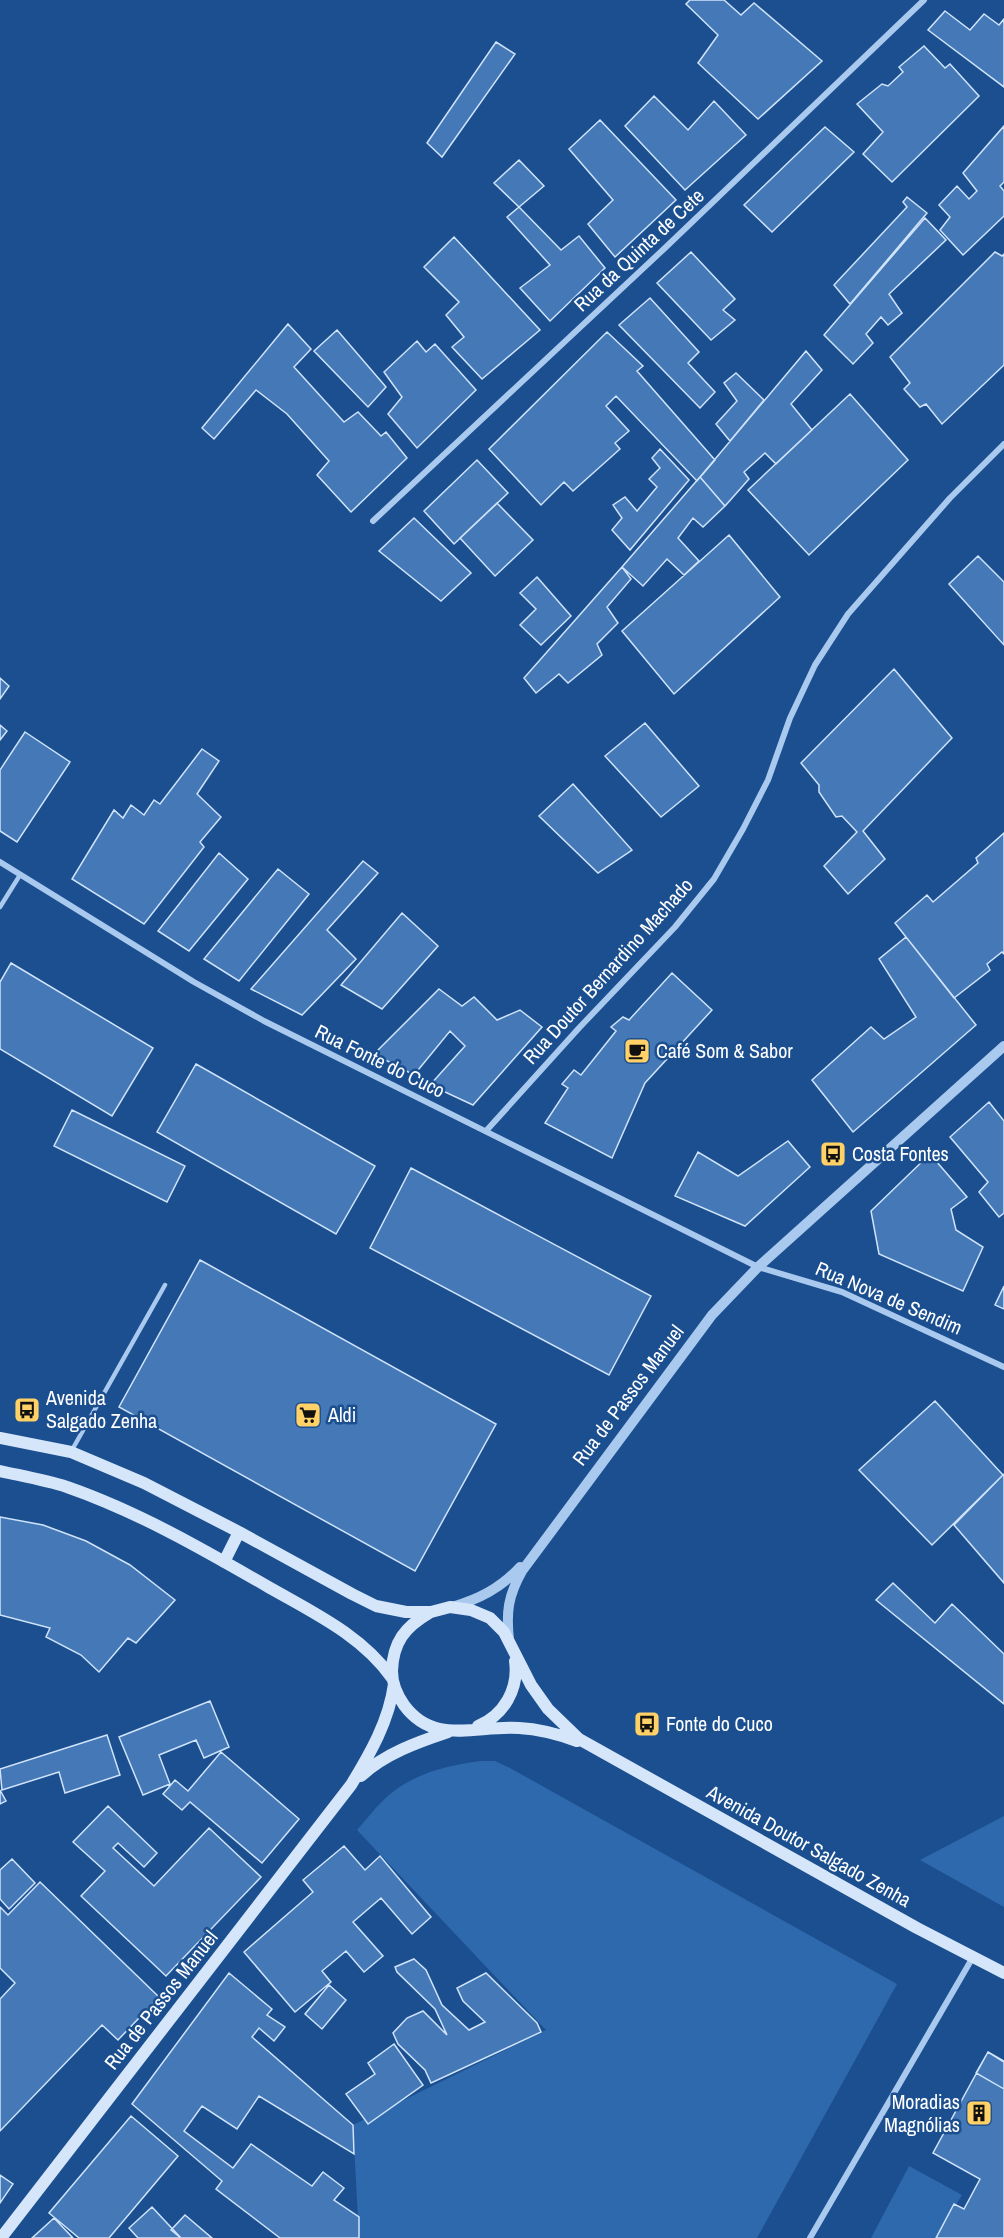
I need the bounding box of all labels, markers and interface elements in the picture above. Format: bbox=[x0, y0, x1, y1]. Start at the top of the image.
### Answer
street label: Rua da Quinta de Cete bbox=[568, 182, 710, 317]
street label: Rua Doutor Bernardino Machado bbox=[517, 872, 698, 1069]
street label: Rua Fonte do Cuco bbox=[311, 1017, 450, 1104]
cafe icon: Café Som & Sabor bbox=[622, 1036, 652, 1066]
place label: Café Som & Sabor bbox=[656, 1037, 793, 1064]
bus stop icon: Costa Fontes bbox=[818, 1139, 848, 1169]
place label: Costa Fontes bbox=[852, 1140, 949, 1167]
street label: Rua Nova de Sendim bbox=[812, 1254, 967, 1341]
street label: Rua de Passos Manuel bbox=[566, 1319, 689, 1471]
place label: Avenida Salgado Zenha bbox=[45, 1384, 157, 1434]
bus stop icon: Avenida Salgado Zenha bbox=[12, 1395, 42, 1425]
supermarket icon: Aldi bbox=[293, 1400, 323, 1430]
place label: Aldi bbox=[327, 1401, 356, 1428]
bus stop icon: Fonte do Cuco bbox=[632, 1709, 662, 1739]
place label: Fonte do Cuco bbox=[666, 1710, 773, 1737]
street label: Avenida Doutor Salgado Zenha bbox=[701, 1778, 916, 1913]
street label: Rua de Passos Manuel bbox=[98, 1925, 223, 2075]
place label: Moradias Magnólias bbox=[884, 2088, 960, 2138]
building icon: Moradias Magnólias bbox=[964, 2098, 994, 2128]

